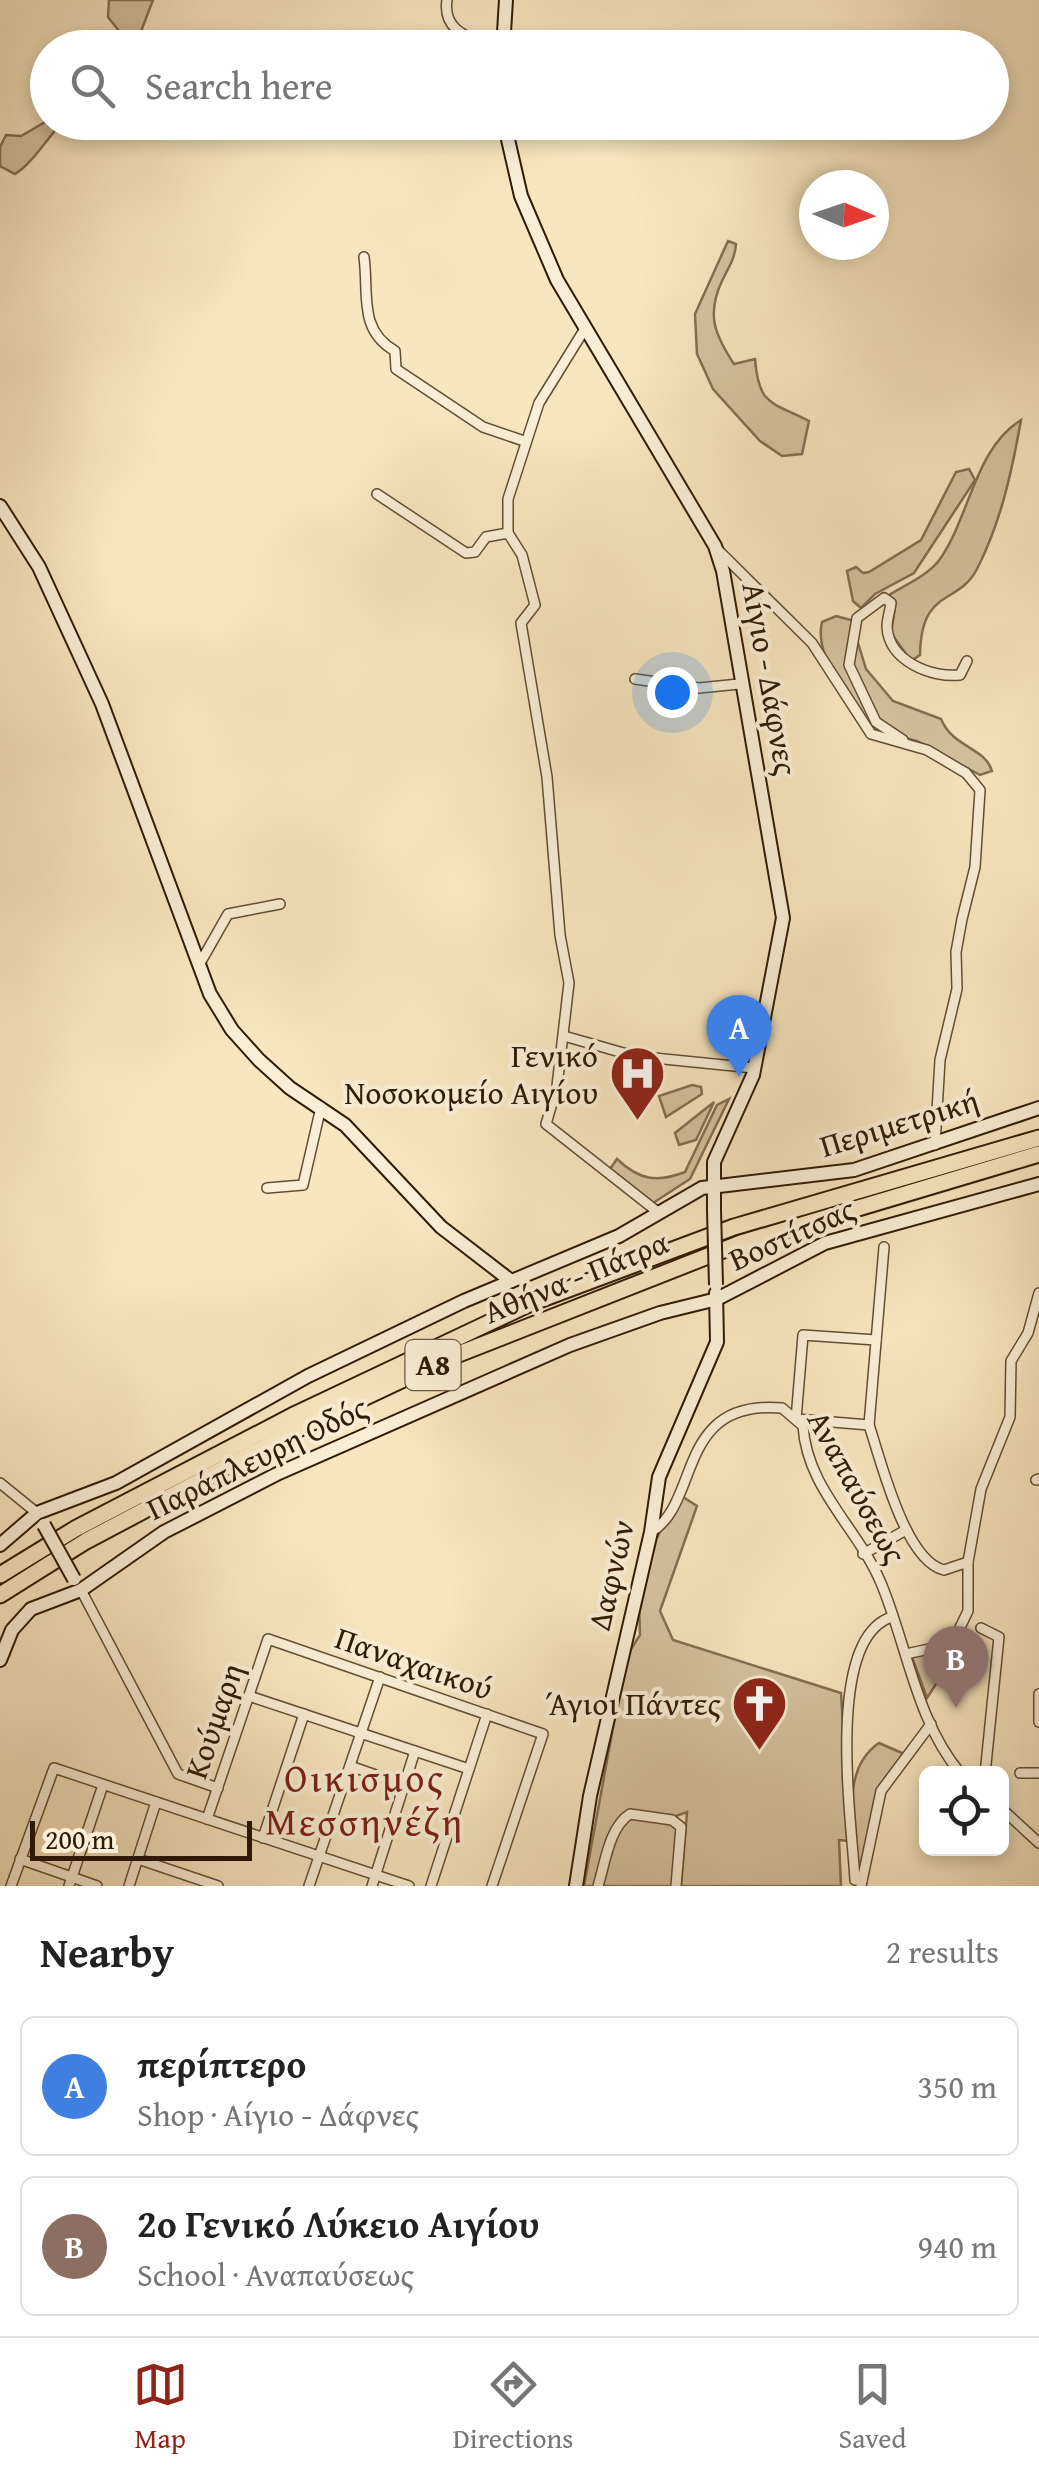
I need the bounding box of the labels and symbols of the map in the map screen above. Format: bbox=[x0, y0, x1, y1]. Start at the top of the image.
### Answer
north arrow bbox=[799, 170, 889, 260]
street label: Αίγιο - Δάφνες bbox=[730, 579, 811, 780]
your location bbox=[647, 667, 698, 718]
pin: A bbox=[706, 994, 772, 1077]
place label: Γενικό Νοσοκομείο Αιγίου bbox=[344, 1032, 598, 1116]
hospital icon: Γενικό Νοσοκομείο Αιγίου bbox=[607, 1044, 667, 1123]
street label: Περιμετρική bbox=[814, 1076, 984, 1169]
street label: Βοστίτσας bbox=[721, 1185, 863, 1282]
street label: Αθήνα - Πάτρα bbox=[476, 1218, 676, 1335]
road number: Α8 bbox=[406, 1340, 460, 1390]
street label: Παράπλευρη Οδός bbox=[138, 1383, 376, 1531]
street label: Αναπαύσεως bbox=[796, 1402, 919, 1572]
street label: Δαφνών bbox=[575, 1515, 646, 1635]
street label: Παναχαικού bbox=[329, 1614, 499, 1711]
pin: B bbox=[924, 1626, 988, 1708]
street label: Κούμαρη bbox=[172, 1657, 255, 1785]
church icon: Άγιοι Πάντες bbox=[730, 1674, 790, 1753]
place label: Άγιοι Πάντες bbox=[545, 1680, 721, 1727]
district label: Οικισμος Μεσσηνέζη bbox=[265, 1749, 465, 1849]
scale bar bbox=[30, 1816, 252, 1860]

